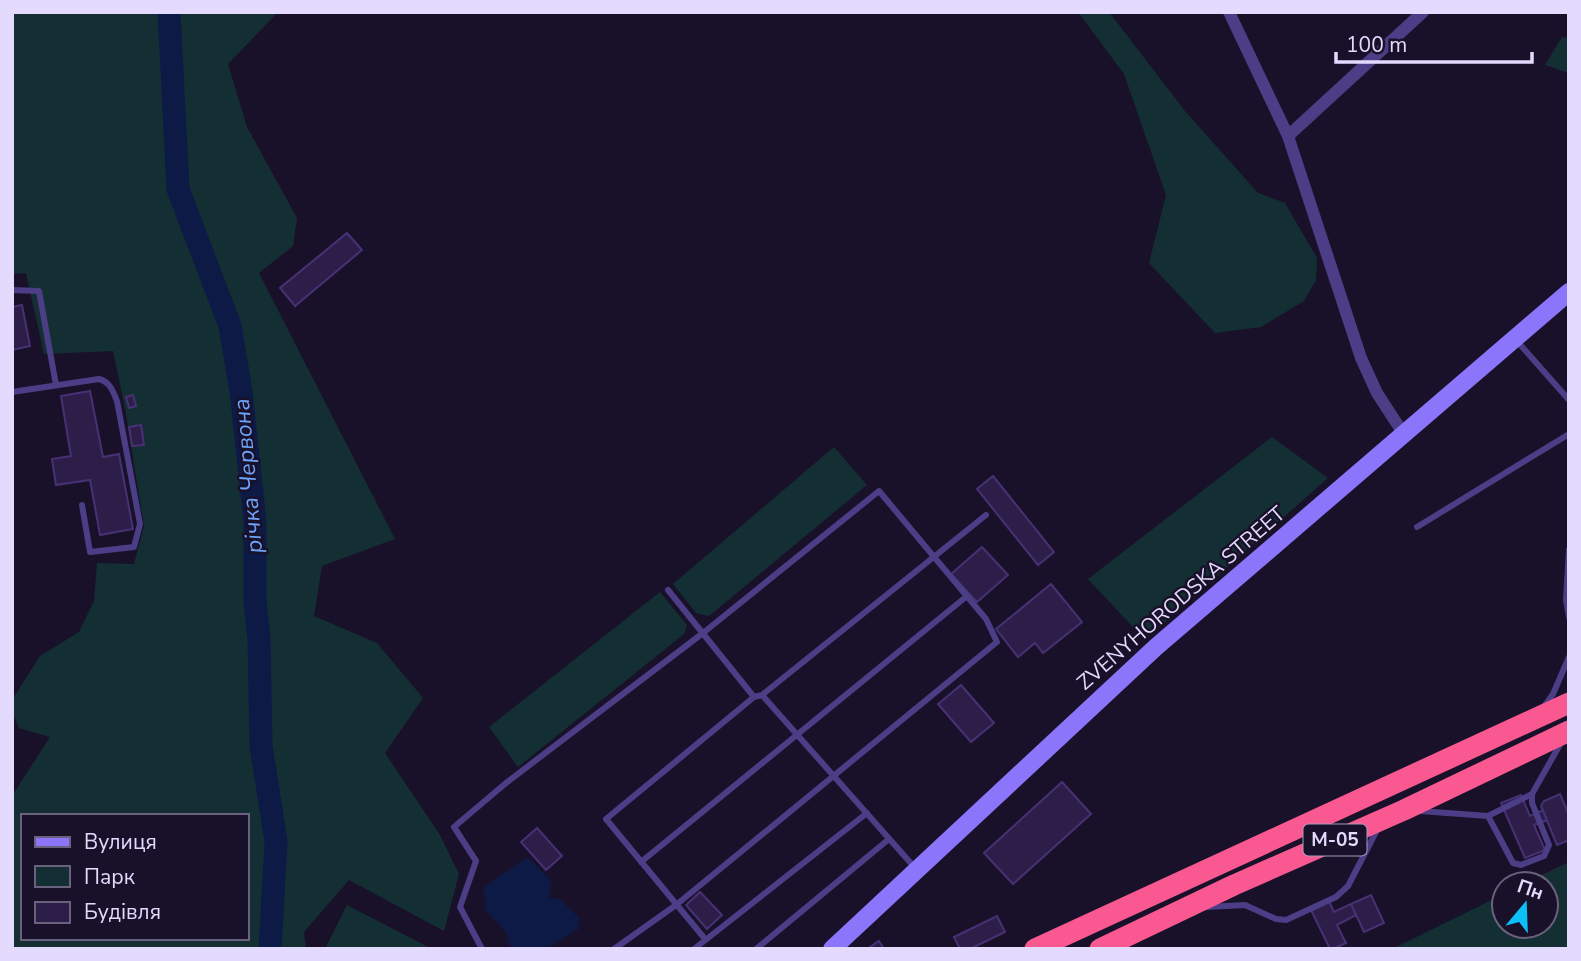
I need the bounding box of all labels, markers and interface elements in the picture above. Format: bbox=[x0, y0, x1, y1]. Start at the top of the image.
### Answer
scale bar bbox=[1336, 21, 1532, 65]
text: 100 m bbox=[1346, 31, 1407, 59]
water label: річка Червона bbox=[226, 397, 270, 555]
street label: ZVENYHORODSKA STREET bbox=[1071, 500, 1291, 696]
legend bbox=[21, 814, 248, 940]
road number: М-05 bbox=[1304, 824, 1366, 856]
text: Вулиця bbox=[84, 828, 157, 856]
text: Парк bbox=[84, 863, 136, 891]
north arrow bbox=[1490, 870, 1560, 940]
text: Пн bbox=[1514, 873, 1547, 906]
text: Будівля bbox=[84, 898, 161, 926]

